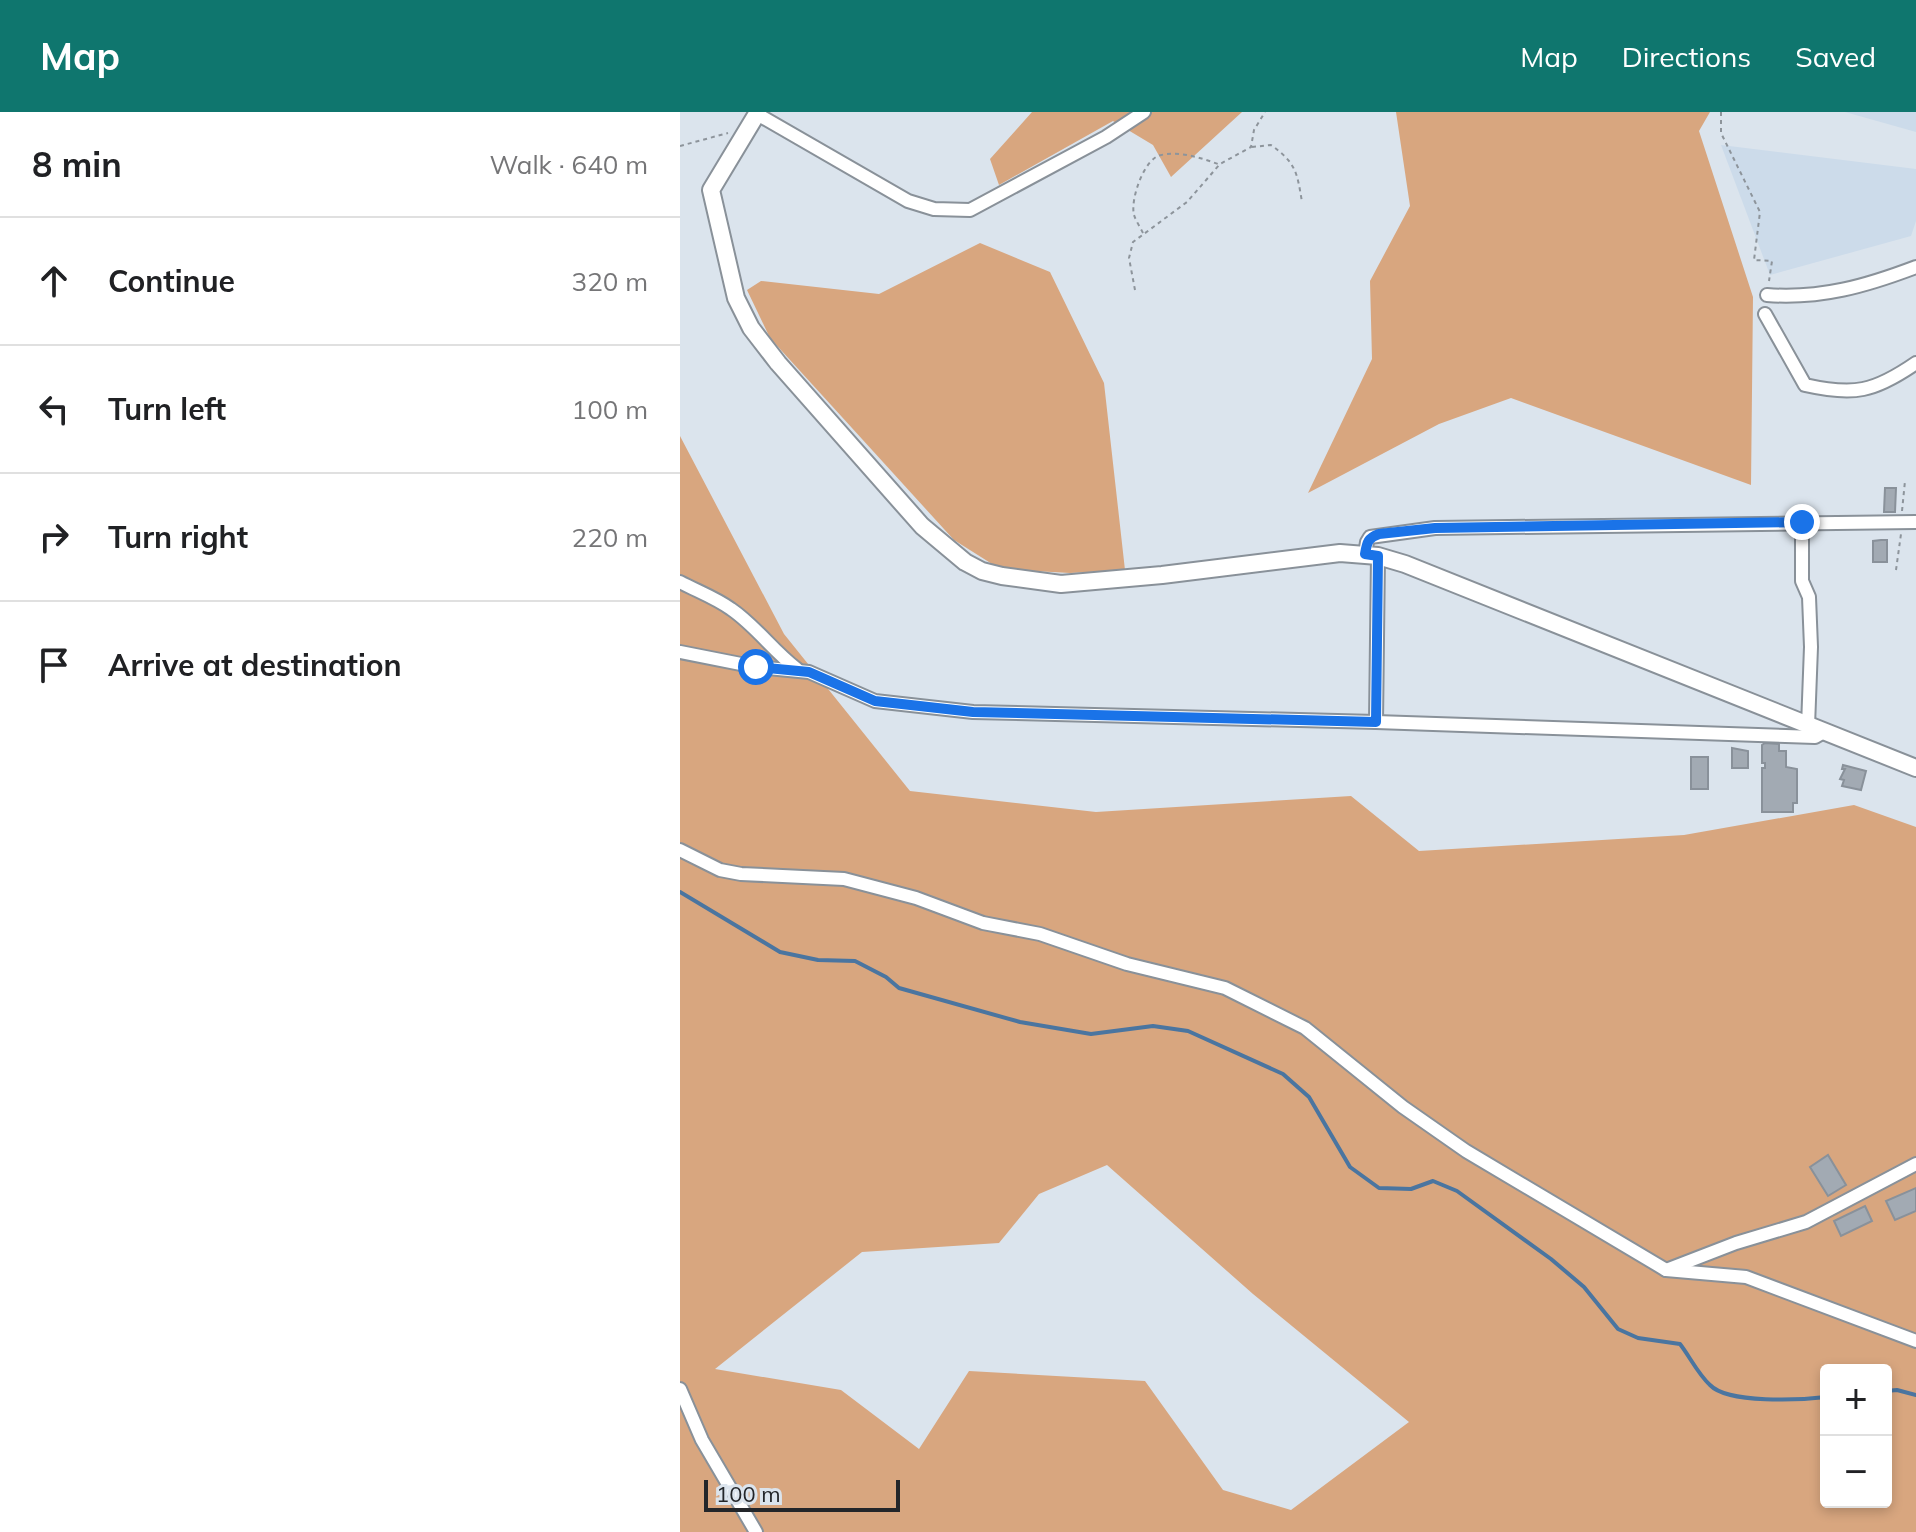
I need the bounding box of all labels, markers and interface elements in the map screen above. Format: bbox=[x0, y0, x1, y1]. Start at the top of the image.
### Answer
text: Map bbox=[40, 32, 120, 80]
text: Map bbox=[1520, 39, 1578, 74]
text: Directions bbox=[1622, 39, 1751, 74]
text: Saved bbox=[1795, 39, 1876, 74]
text: 8 min bbox=[32, 143, 122, 186]
text: Walk · 640 m bbox=[489, 148, 648, 181]
icon: ahead bbox=[32, 259, 76, 303]
text: Continue bbox=[108, 262, 235, 300]
text: 320 m bbox=[572, 265, 648, 298]
icon: left bbox=[32, 387, 76, 431]
text: Turn left bbox=[108, 390, 226, 428]
text: 100 m bbox=[572, 393, 648, 426]
route end bbox=[1784, 504, 1820, 540]
icon: right bbox=[32, 515, 76, 559]
text: Turn right bbox=[108, 518, 248, 556]
text: 220 m bbox=[572, 521, 648, 554]
icon: arrive bbox=[32, 643, 76, 687]
text: Arrive at destination bbox=[108, 646, 402, 684]
route start bbox=[738, 649, 774, 685]
map controls bbox=[1820, 1364, 1892, 1508]
button: + bbox=[1820, 1364, 1892, 1436]
button: − bbox=[1820, 1436, 1892, 1508]
scale bar bbox=[704, 1476, 900, 1512]
text: 100 m bbox=[716, 1480, 781, 1508]

